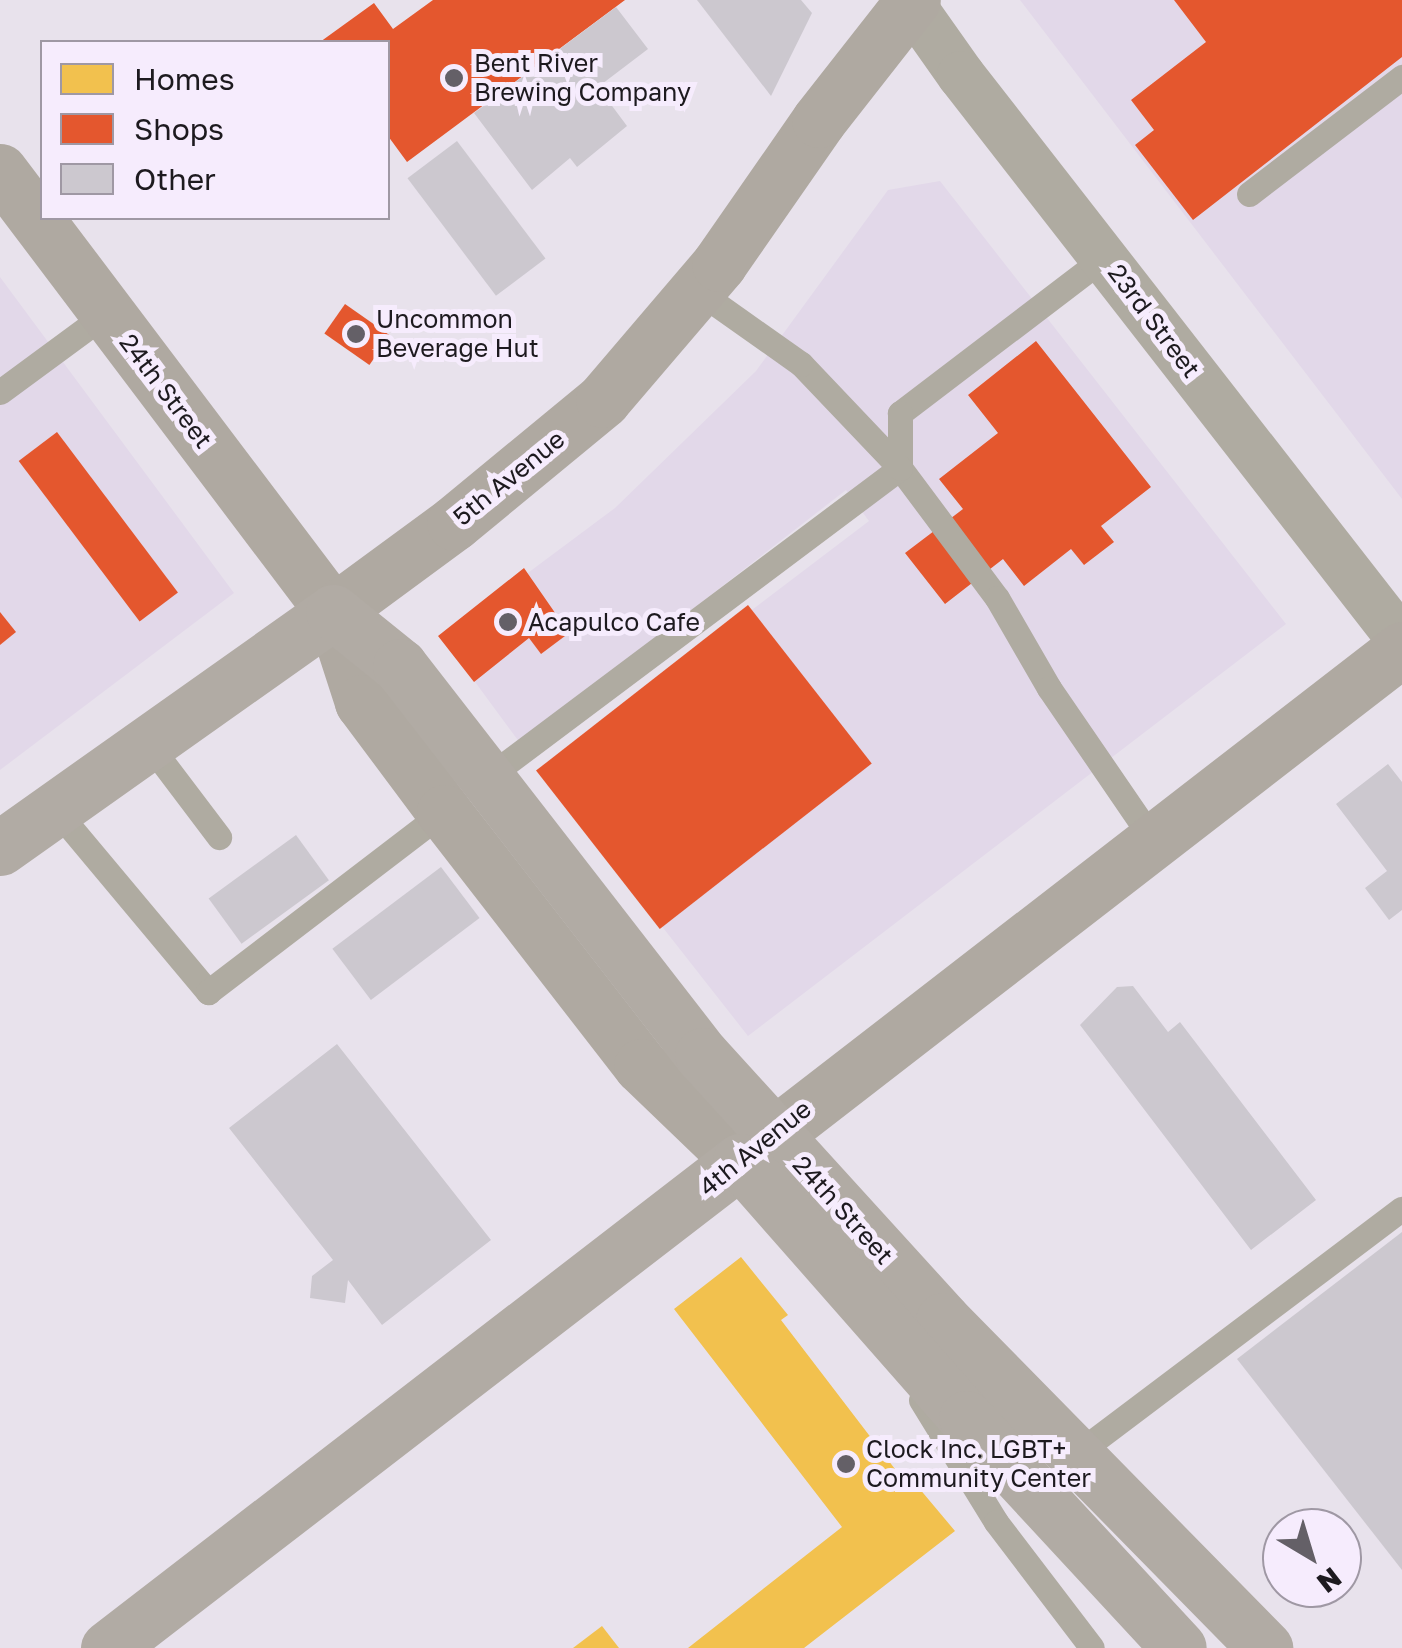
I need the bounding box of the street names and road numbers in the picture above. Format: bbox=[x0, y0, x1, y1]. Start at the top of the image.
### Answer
street label: 23rd Street bbox=[1102, 258, 1206, 384]
street label: 24th Street bbox=[113, 328, 219, 454]
street label: 5th Avenue bbox=[447, 424, 571, 532]
street label: 4th Avenue bbox=[693, 1094, 817, 1202]
street label: 24th Street bbox=[787, 1150, 899, 1270]

